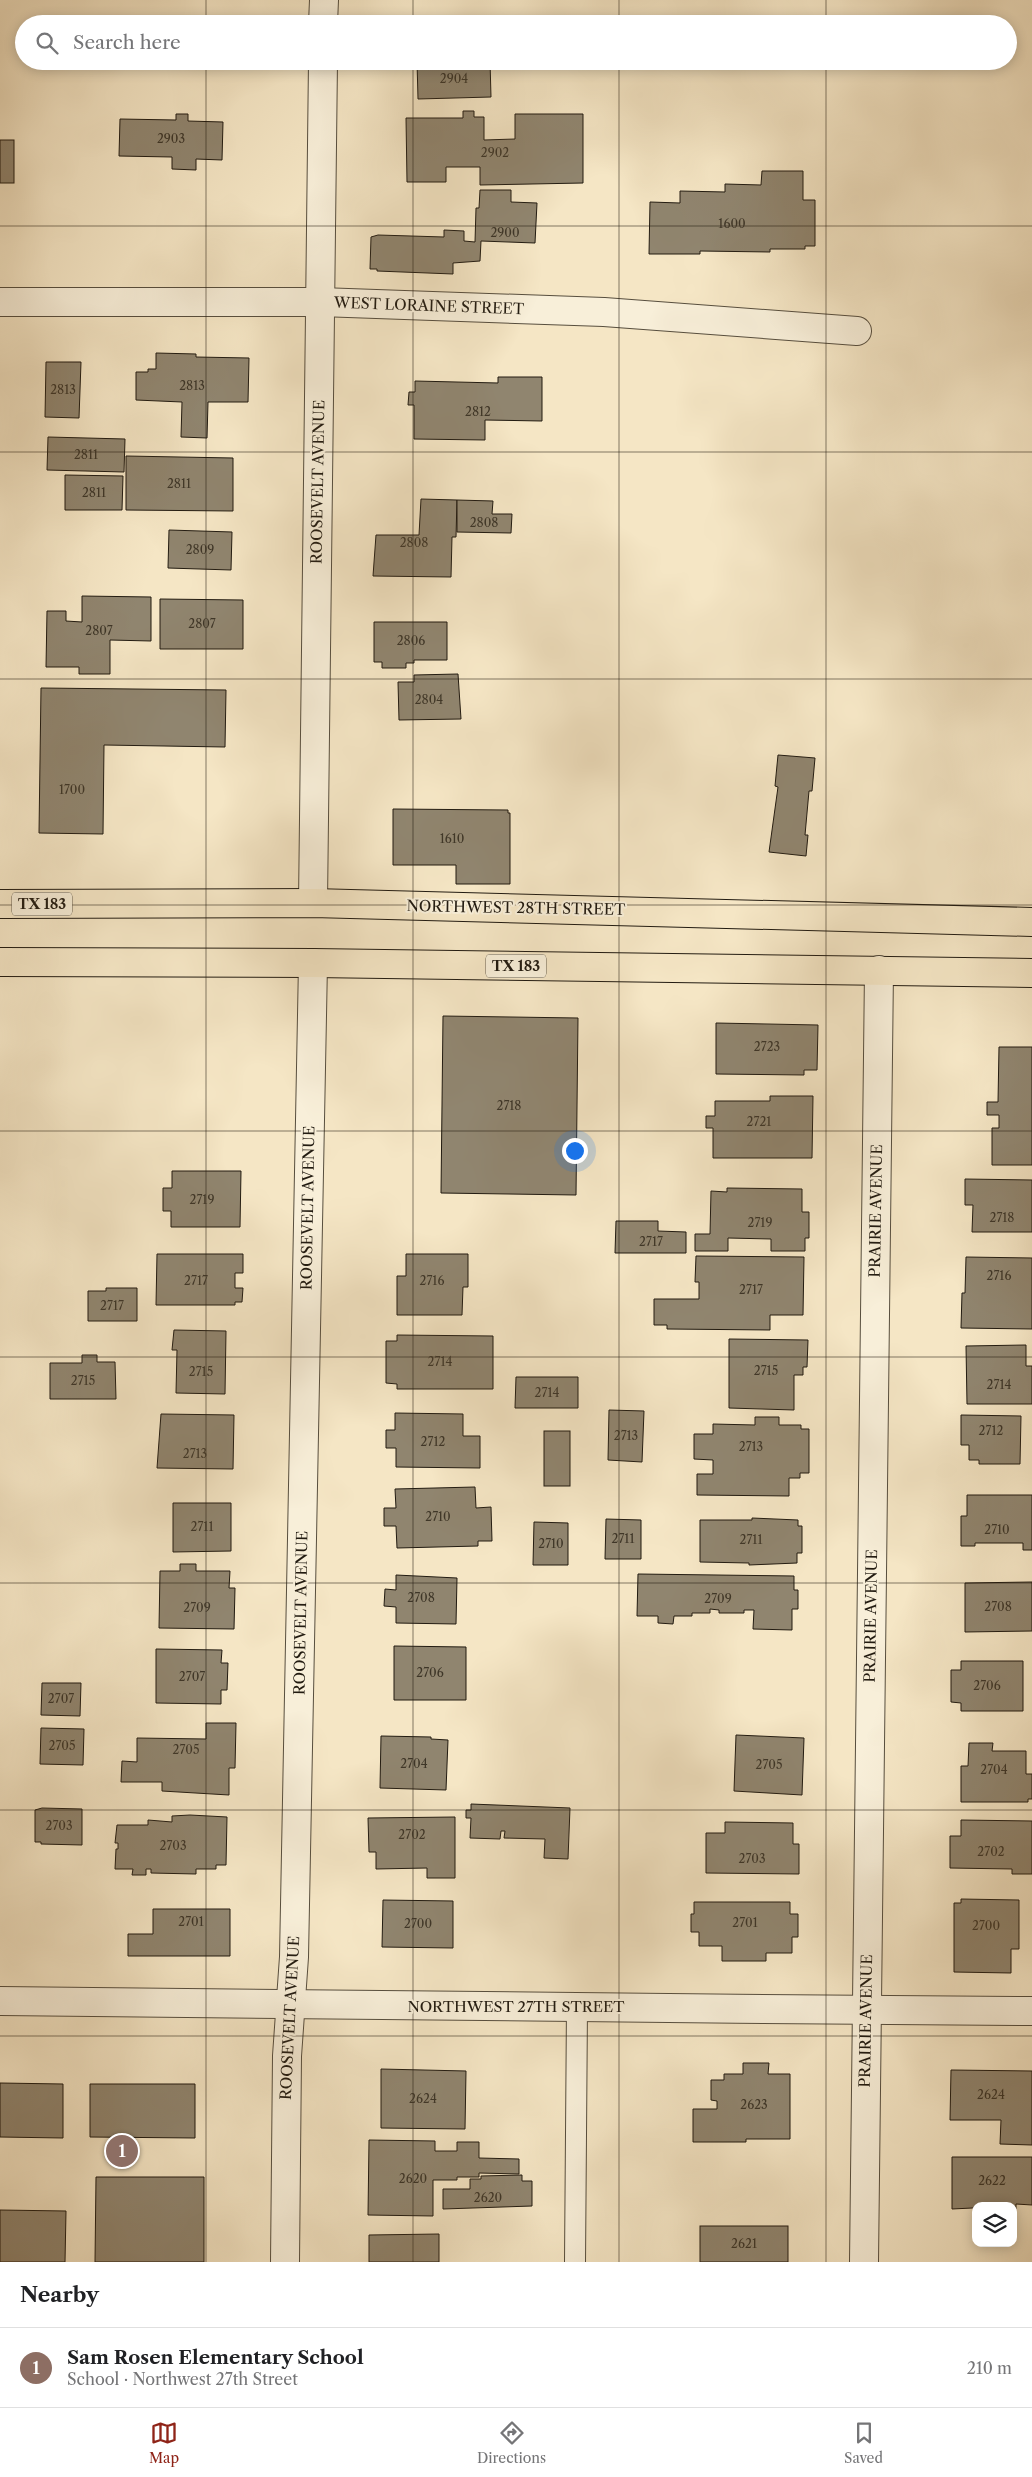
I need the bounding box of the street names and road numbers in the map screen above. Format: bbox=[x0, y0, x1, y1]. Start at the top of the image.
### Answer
street label: WEST LORAINE STREET bbox=[333, 293, 525, 318]
street label: ROOSEVELT AVENUE bbox=[307, 400, 328, 564]
road number: TX 183 bbox=[12, 892, 72, 916]
street label: NORTHWEST 28TH STREET bbox=[407, 896, 626, 919]
road number: TX 183 bbox=[486, 954, 546, 978]
street label: ROOSEVELT AVENUE bbox=[297, 1126, 318, 1290]
street label: PRAIRIE AVENUE bbox=[865, 1144, 886, 1278]
street label: ROOSEVELT AVENUE bbox=[290, 1531, 311, 1695]
street label: PRAIRIE AVENUE bbox=[860, 1549, 881, 1683]
street label: ROOSEVELT AVENUE bbox=[276, 1935, 303, 2100]
street label: PRAIRIE AVENUE bbox=[855, 1954, 876, 2088]
street label: NORTHWEST 27TH STREET bbox=[407, 1997, 625, 2016]

